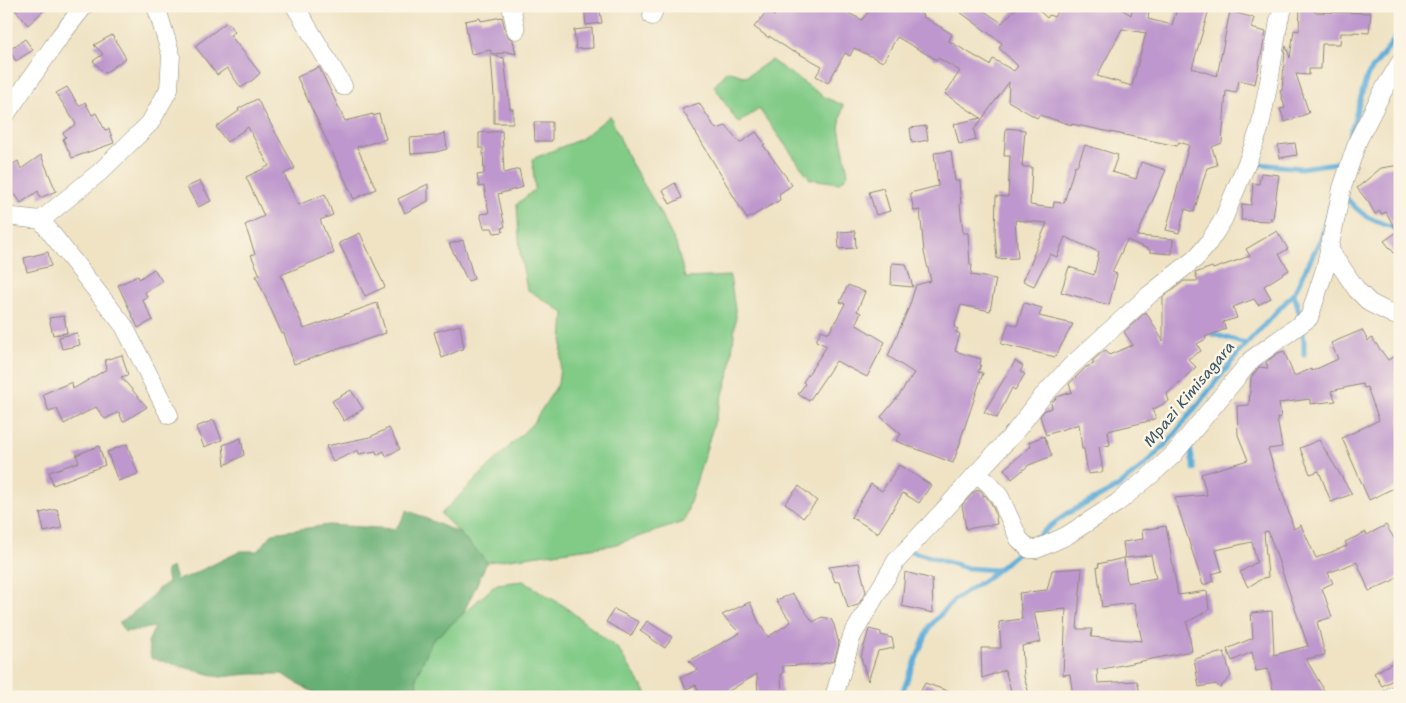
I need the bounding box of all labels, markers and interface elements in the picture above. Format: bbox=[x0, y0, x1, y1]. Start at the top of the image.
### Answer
water label: Mpazi Kimisagara bbox=[1139, 337, 1239, 451]

